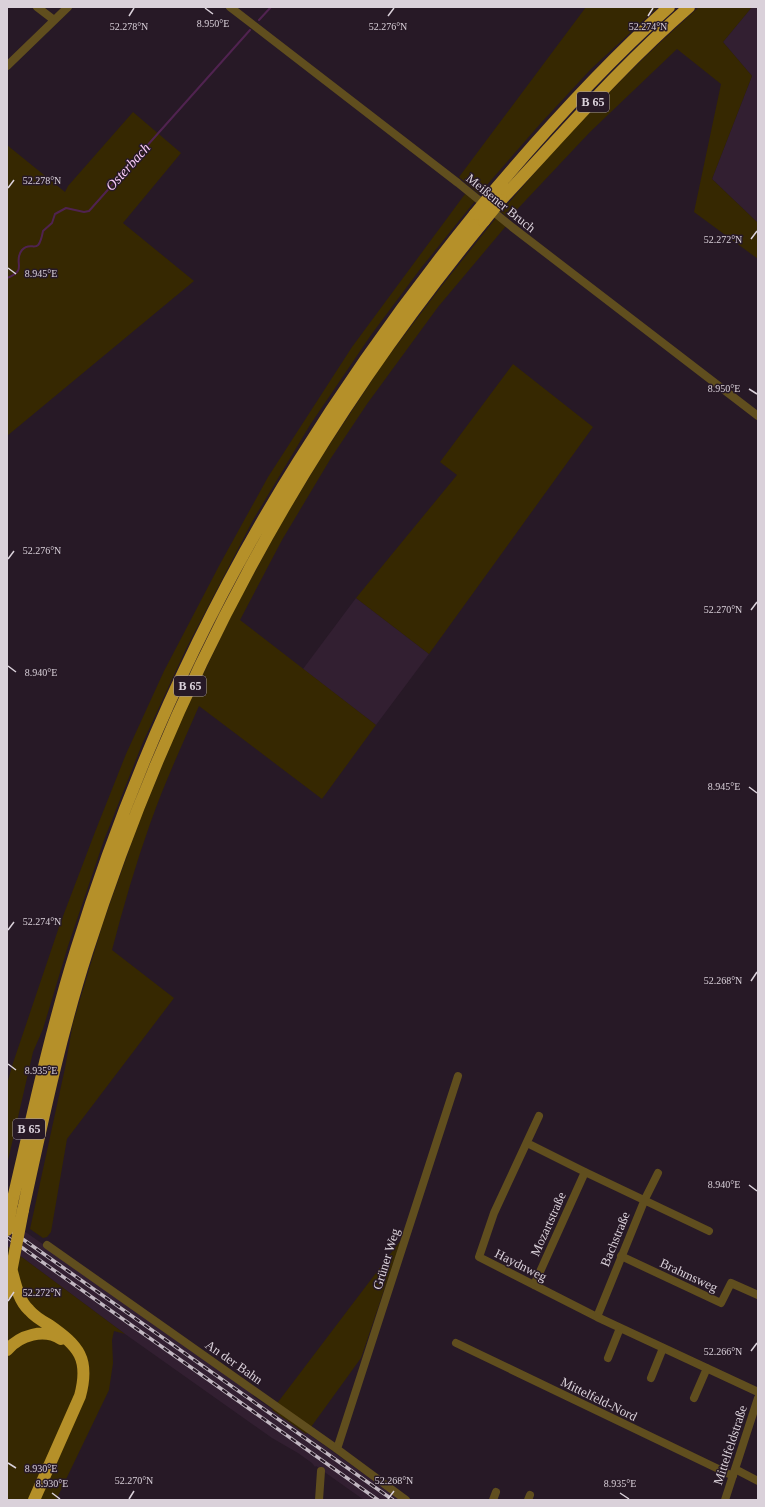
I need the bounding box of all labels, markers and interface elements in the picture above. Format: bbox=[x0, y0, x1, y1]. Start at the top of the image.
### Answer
text: 8.950°E bbox=[197, 18, 229, 29]
text: 52.278°N bbox=[110, 21, 148, 32]
text: 52.276°N bbox=[369, 21, 407, 32]
text: 52.274°N bbox=[629, 21, 667, 32]
road number: B 65 bbox=[577, 92, 609, 112]
water label: Osterbach bbox=[103, 140, 153, 194]
street label: Meißener Bruch bbox=[463, 170, 539, 236]
text: 52.278°N bbox=[23, 175, 61, 186]
text: 52.272°N bbox=[704, 234, 742, 245]
text: 8.945°E bbox=[25, 268, 57, 279]
text: 8.950°E bbox=[708, 383, 740, 394]
text: 52.276°N bbox=[23, 545, 61, 556]
text: 52.270°N bbox=[704, 604, 742, 615]
text: 8.940°E bbox=[25, 667, 57, 678]
road number: B 65 bbox=[174, 676, 206, 696]
text: 8.945°E bbox=[708, 781, 740, 792]
text: 52.274°N bbox=[23, 916, 61, 927]
text: 52.268°N bbox=[704, 975, 742, 986]
text: 8.935°E bbox=[25, 1065, 57, 1076]
road number: B 65 bbox=[13, 1119, 45, 1139]
text: 8.940°E bbox=[708, 1179, 740, 1190]
street label: Mozartstraße bbox=[527, 1189, 569, 1258]
street label: Bachstraße bbox=[597, 1209, 633, 1269]
street label: Grüner Weg bbox=[370, 1226, 403, 1291]
street label: Haydnweg bbox=[493, 1246, 550, 1285]
street label: Brahmsweg bbox=[658, 1255, 721, 1295]
text: 52.272°N bbox=[23, 1287, 61, 1298]
street label: An der Bahn bbox=[202, 1337, 266, 1387]
text: 52.266°N bbox=[704, 1346, 742, 1357]
street label: Mittelfeld-Nord bbox=[558, 1374, 640, 1424]
street label: Mittelfeldstraße bbox=[710, 1403, 750, 1487]
text: 8.930°E bbox=[25, 1463, 57, 1474]
text: 52.270°N bbox=[115, 1475, 153, 1486]
text: 52.268°N bbox=[375, 1475, 413, 1486]
text: 8.930°E bbox=[36, 1478, 68, 1489]
text: 8.935°E bbox=[604, 1478, 636, 1489]

